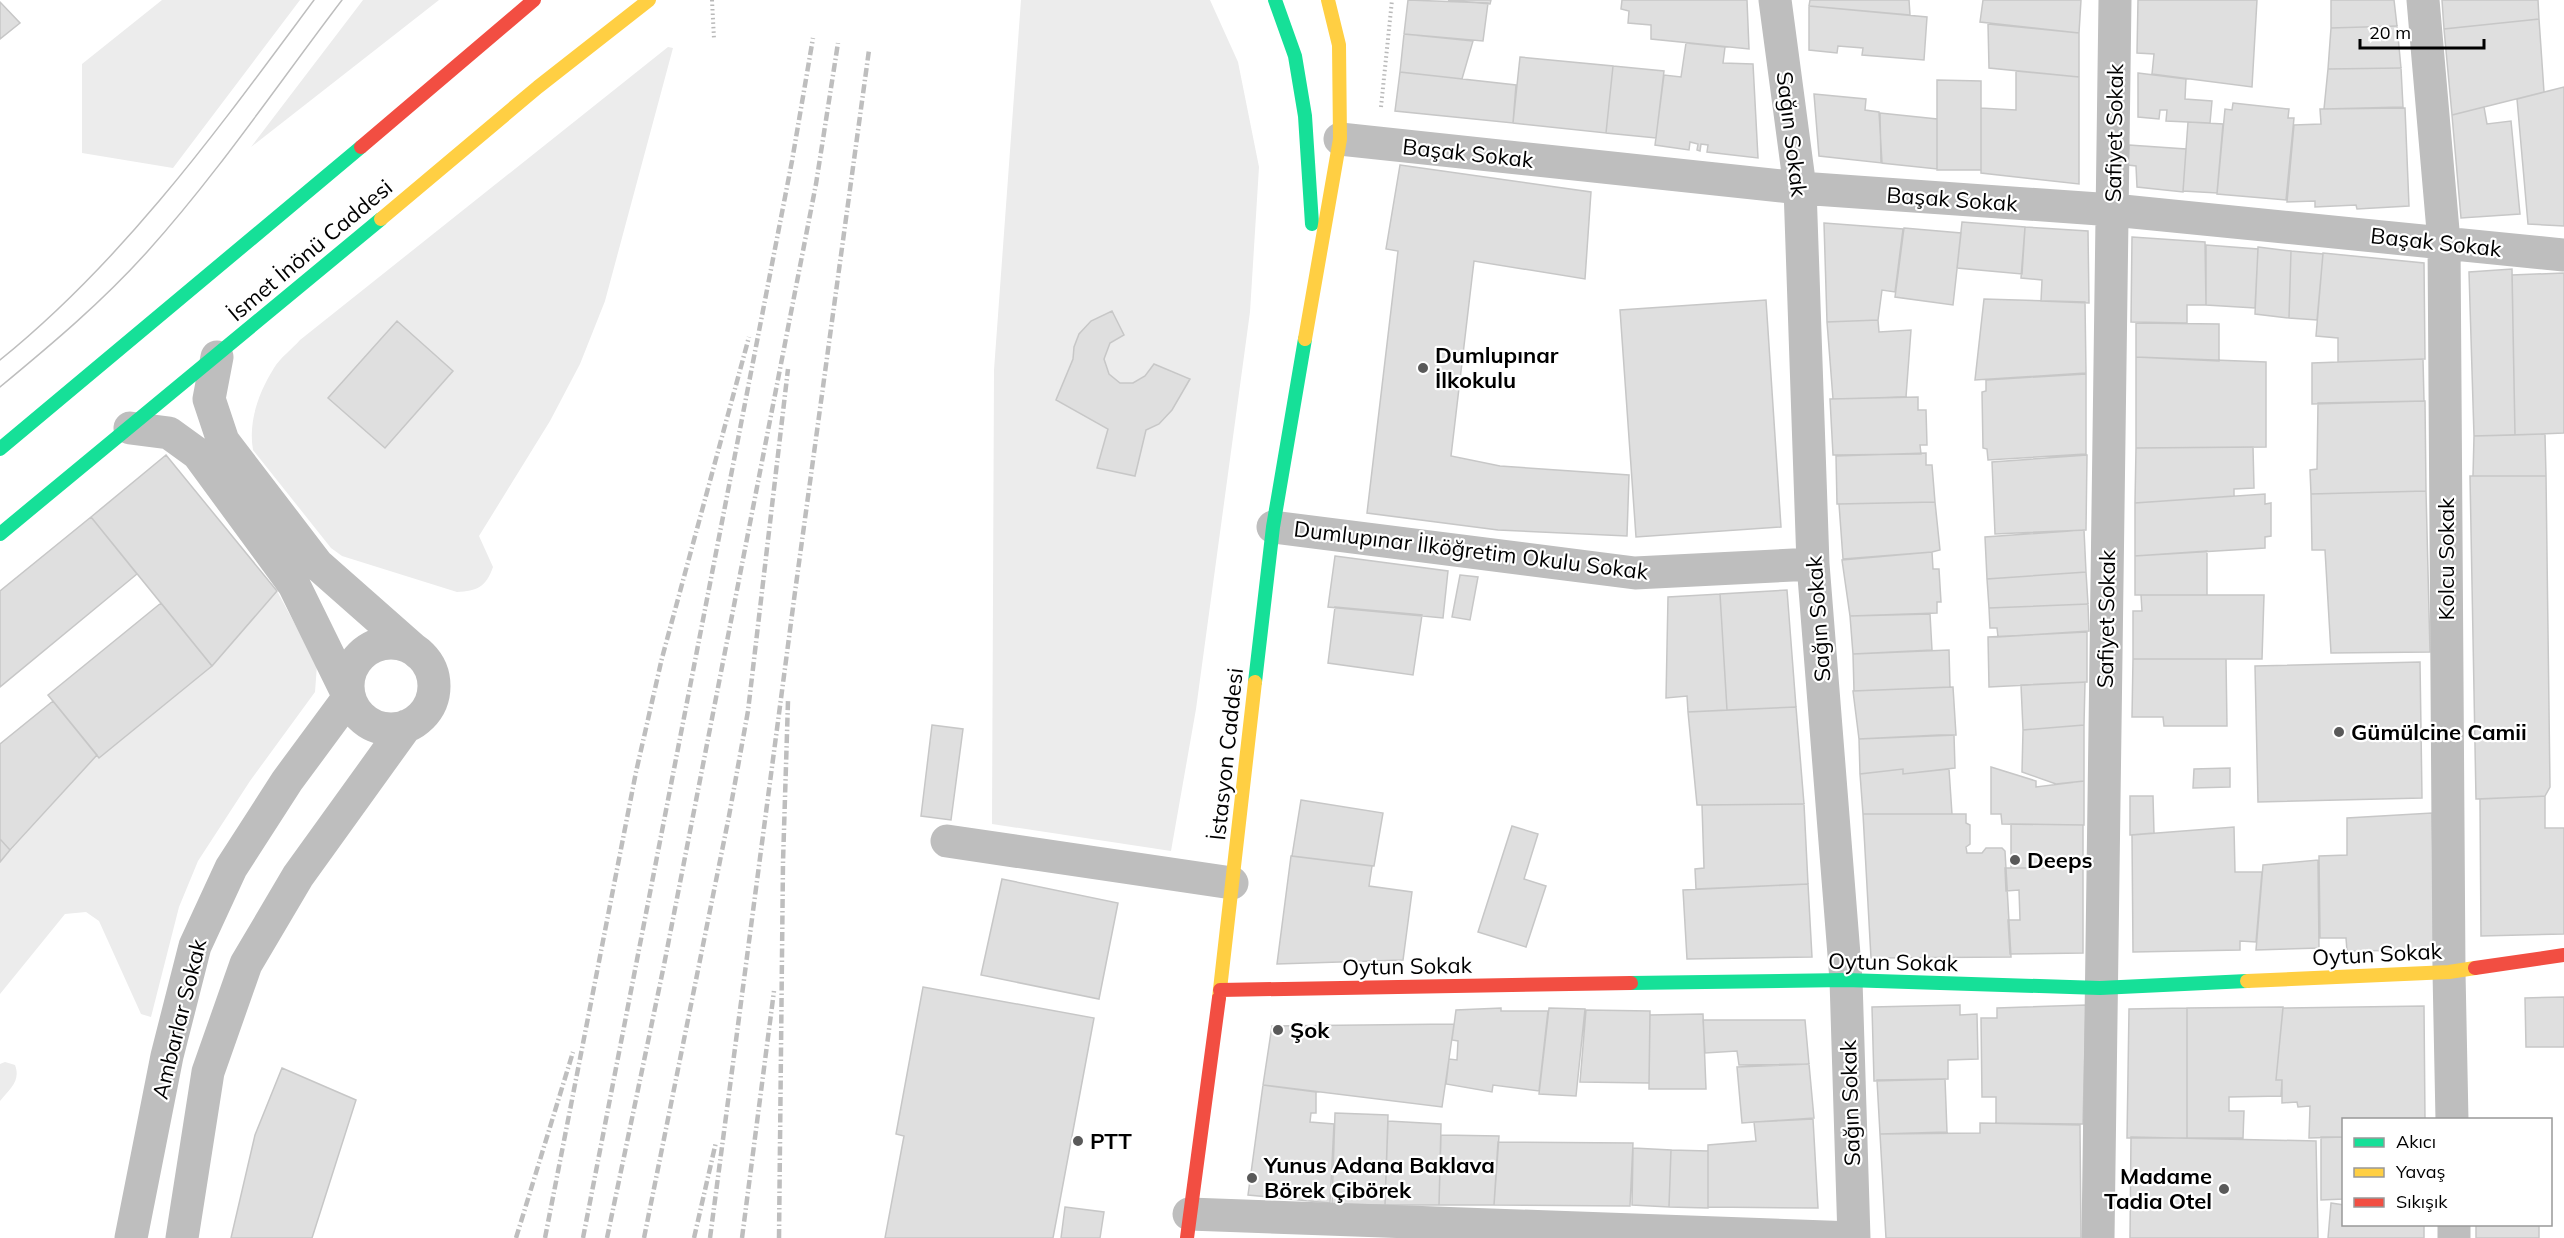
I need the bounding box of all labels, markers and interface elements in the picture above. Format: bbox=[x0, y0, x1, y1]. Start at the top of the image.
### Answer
scale bar bbox=[2360, 12, 2484, 50]
text: 20 m bbox=[2369, 21, 2411, 44]
street label: Safiyet Sokak bbox=[2099, 63, 2129, 202]
street label: Sağın Sokak bbox=[1770, 70, 1814, 199]
street label: Başak Sokak bbox=[1401, 132, 1535, 174]
street label: İsmet İnönü Caddesi bbox=[222, 173, 398, 327]
street label: Başak Sokak bbox=[1885, 180, 2019, 218]
street label: Başak Sokak bbox=[2369, 221, 2503, 263]
place label: Dumlupınar İlkokulu bbox=[1435, 341, 1559, 394]
marker: Dumlupınar İlkokulu bbox=[1416, 361, 1430, 375]
street label: Kolcu Sokak bbox=[2432, 497, 2460, 620]
street label: Dumlupınar İlköğretim Okulu Sokak bbox=[1292, 514, 1651, 586]
street label: Safiyet Sokak bbox=[2091, 549, 2121, 688]
street label: Sağın Sokak bbox=[1800, 554, 1836, 683]
street label: İstasyon Caddesi bbox=[1203, 666, 1249, 842]
place label: Gümülcine Camii bbox=[2351, 718, 2527, 746]
marker: Gümülcine Camii bbox=[2332, 725, 2346, 739]
place label: Deeps bbox=[2027, 846, 2093, 874]
marker: Deeps bbox=[2008, 853, 2022, 867]
street label: Ambarlar Sokak bbox=[146, 935, 213, 1102]
street label: Oytun Sokak bbox=[2311, 937, 2443, 971]
street label: Oytun Sokak bbox=[1828, 947, 1959, 977]
street label: Oytun Sokak bbox=[1342, 951, 1473, 981]
place label: Şok bbox=[1290, 1016, 1330, 1044]
marker: Şok bbox=[1271, 1023, 1285, 1037]
street label: Sağın Sokak bbox=[1834, 1039, 1866, 1166]
legend bbox=[2342, 1118, 2552, 1226]
place label: PTT bbox=[1090, 1127, 1132, 1155]
text: Akıcı bbox=[2396, 1130, 2436, 1153]
marker: PTT bbox=[1071, 1134, 1085, 1148]
place label: Yunus Adana Baklava Börek Çibörek bbox=[1263, 1151, 1495, 1204]
text: Yavaş bbox=[2395, 1160, 2445, 1183]
place label: Madame Tadia Otel bbox=[2104, 1162, 2212, 1215]
marker: Yunus Adana Baklava Börek Çibörek bbox=[1245, 1171, 1259, 1185]
marker: Madame Tadia Otel bbox=[2217, 1182, 2231, 1196]
text: Sıkışık bbox=[2396, 1190, 2448, 1213]

